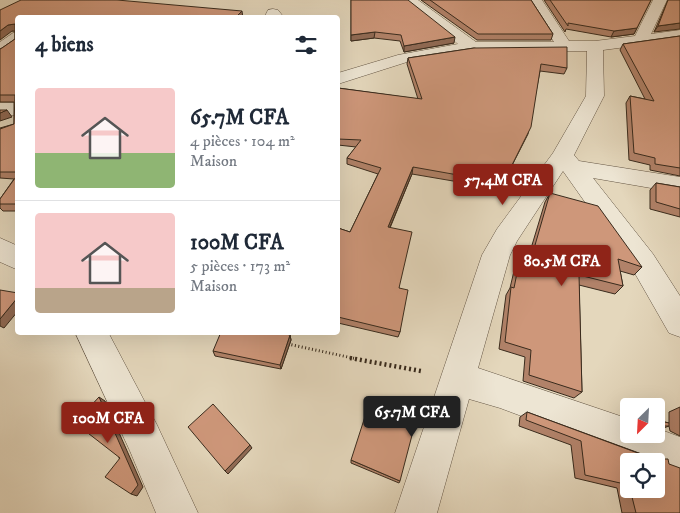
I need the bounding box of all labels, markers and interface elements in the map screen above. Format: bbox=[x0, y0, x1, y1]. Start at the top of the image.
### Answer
icon: filters bbox=[292, 31, 320, 59]
text: 4 biens bbox=[35, 32, 94, 58]
text: 65.7M CFA bbox=[190, 105, 289, 131]
icon: home bbox=[75, 108, 135, 168]
text: 4 pièces · 104 m² bbox=[190, 131, 295, 151]
text: Maison bbox=[190, 151, 237, 171]
pin: 57.4M CFA bbox=[446, 164, 560, 206]
text: 57.4M CFA bbox=[464, 170, 542, 190]
text: 100M CFA bbox=[190, 230, 284, 256]
icon: home bbox=[75, 233, 135, 293]
pin: 80.5M CFA bbox=[505, 244, 619, 287]
text: 80.5M CFA bbox=[524, 251, 600, 271]
text: 5 pièces · 173 m² bbox=[190, 256, 290, 276]
text: Maison bbox=[190, 276, 237, 296]
pin: 65.7M CFA bbox=[355, 396, 469, 438]
north arrow bbox=[620, 398, 665, 442]
map controls bbox=[620, 398, 665, 498]
pin: 100M CFA bbox=[56, 402, 160, 444]
text: 65.7M CFA bbox=[374, 402, 450, 422]
text: 100M CFA bbox=[72, 408, 144, 428]
button: locate bbox=[620, 453, 665, 498]

